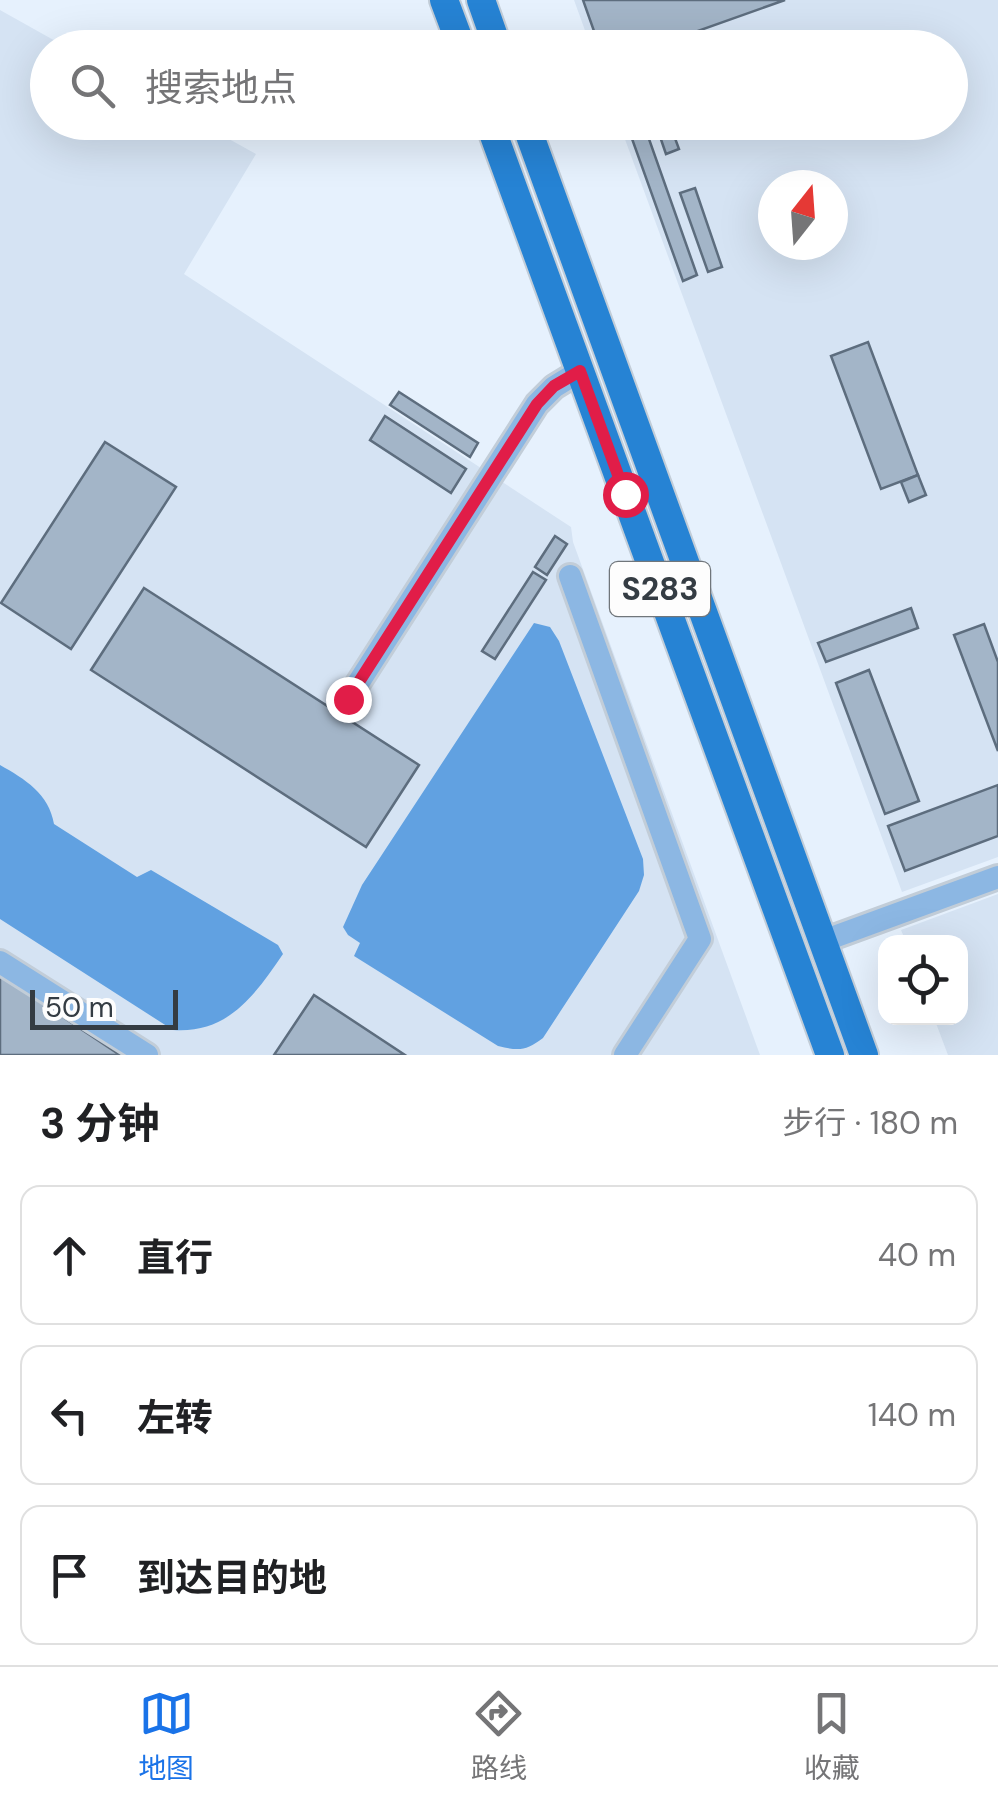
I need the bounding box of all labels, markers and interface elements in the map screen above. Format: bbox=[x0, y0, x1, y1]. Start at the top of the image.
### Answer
search box bbox=[30, 30, 968, 140]
icon: search bbox=[65, 58, 120, 113]
text: 搜索地点 bbox=[145, 63, 297, 113]
north arrow bbox=[758, 170, 848, 260]
route start bbox=[603, 472, 649, 518]
road number: S283 bbox=[610, 562, 710, 616]
route end bbox=[326, 677, 372, 723]
map controls bbox=[878, 935, 968, 1025]
button: locate bbox=[878, 935, 968, 1025]
scale bar bbox=[30, 985, 178, 1030]
text: 50 m bbox=[45, 989, 114, 1026]
text: 3 分钟 bbox=[40, 1096, 159, 1151]
text: 步行 · 180 m bbox=[782, 1102, 958, 1144]
icon: ahead bbox=[42, 1228, 97, 1283]
text: 直行 bbox=[137, 1233, 213, 1283]
text: 40 m bbox=[878, 1234, 956, 1276]
icon: left bbox=[42, 1388, 97, 1443]
text: 左转 bbox=[137, 1393, 213, 1443]
text: 140 m bbox=[868, 1394, 956, 1436]
icon: arrive bbox=[42, 1548, 97, 1603]
text: 到达目的地 bbox=[137, 1553, 327, 1603]
tab: 地图 bbox=[138, 1686, 194, 1787]
tab: 路线 bbox=[471, 1686, 527, 1787]
tab: 收藏 bbox=[804, 1686, 860, 1787]

